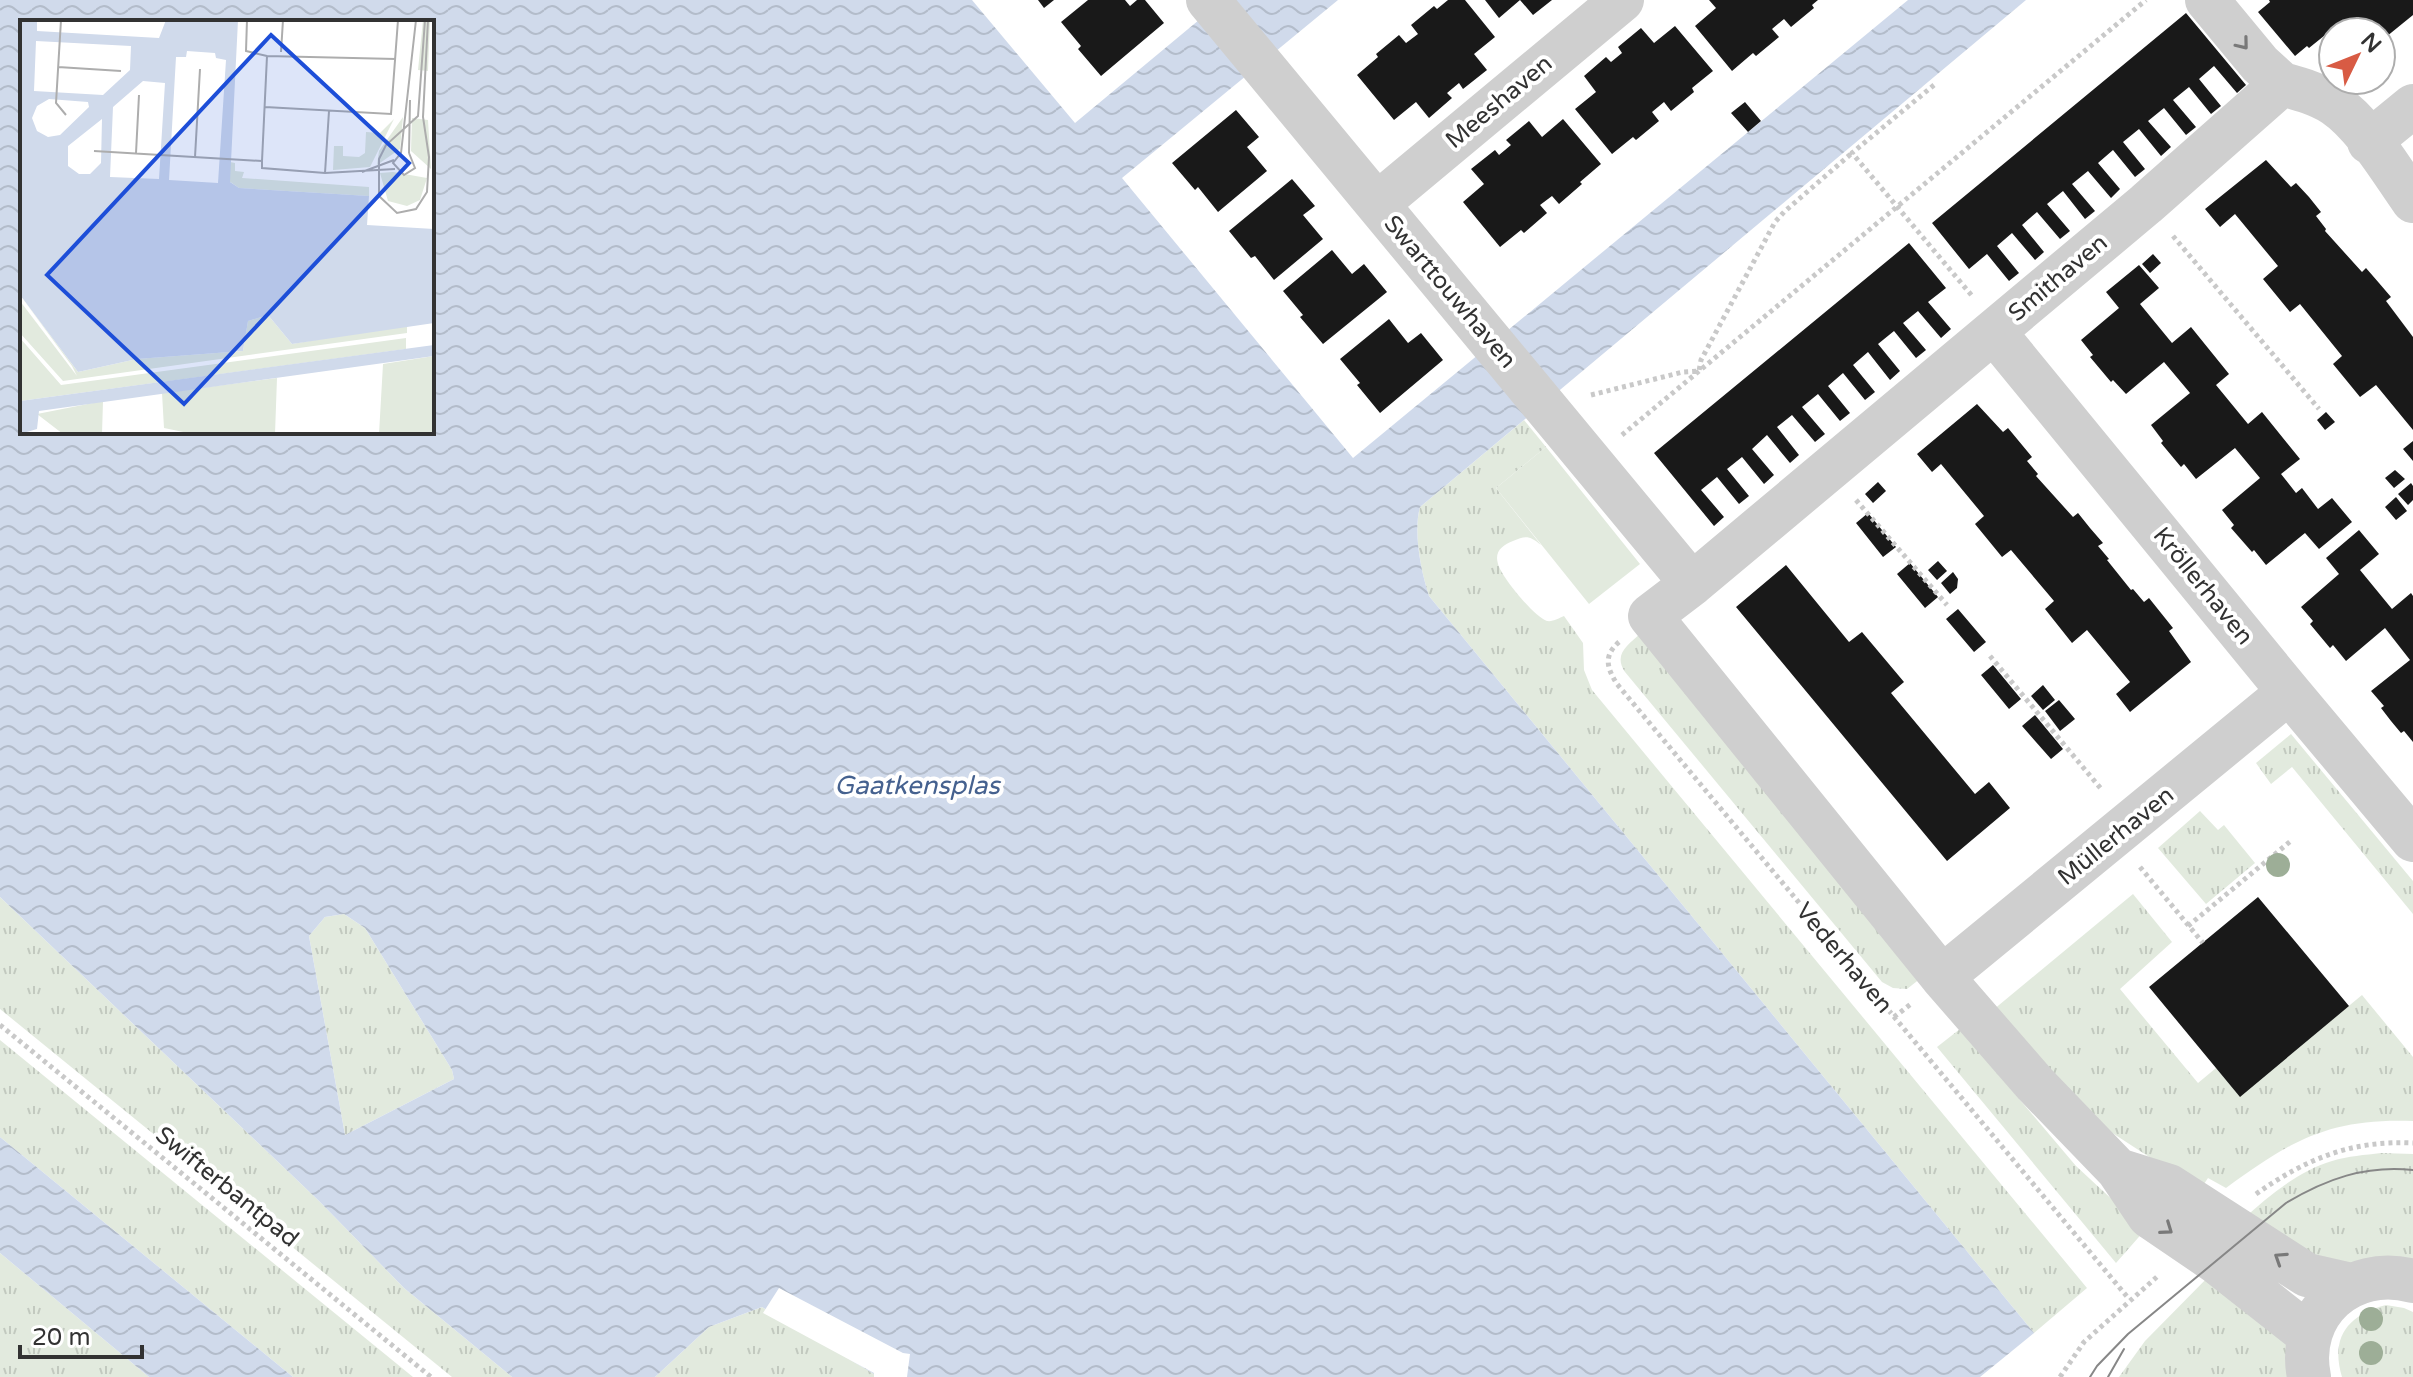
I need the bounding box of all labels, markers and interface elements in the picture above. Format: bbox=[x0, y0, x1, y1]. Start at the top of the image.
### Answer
north arrow bbox=[2317, 16, 2397, 96]
inset map bbox=[20, 20, 434, 434]
text: N bbox=[2355, 28, 2386, 58]
one-way arrow bbox=[2233, 34, 2248, 49]
street label: Meeshaven bbox=[1440, 49, 1558, 155]
street label: Swarttouwhaven bbox=[1378, 210, 1522, 374]
street label: Smithaven bbox=[2003, 228, 2113, 328]
street label: Kröllerhaven bbox=[2147, 521, 2259, 651]
water label: Gaatkensplas bbox=[834, 770, 1001, 801]
street label: Müllerhaven bbox=[2052, 780, 2180, 892]
street label: Vederhaven bbox=[1789, 897, 1899, 1019]
street label: Swifterbantpad bbox=[150, 1120, 304, 1254]
one-way arrow bbox=[2159, 1219, 2173, 1234]
one-way arrow bbox=[2274, 1252, 2288, 1267]
scale bar bbox=[20, 1309, 142, 1359]
text: 20 m bbox=[32, 1323, 90, 1352]

